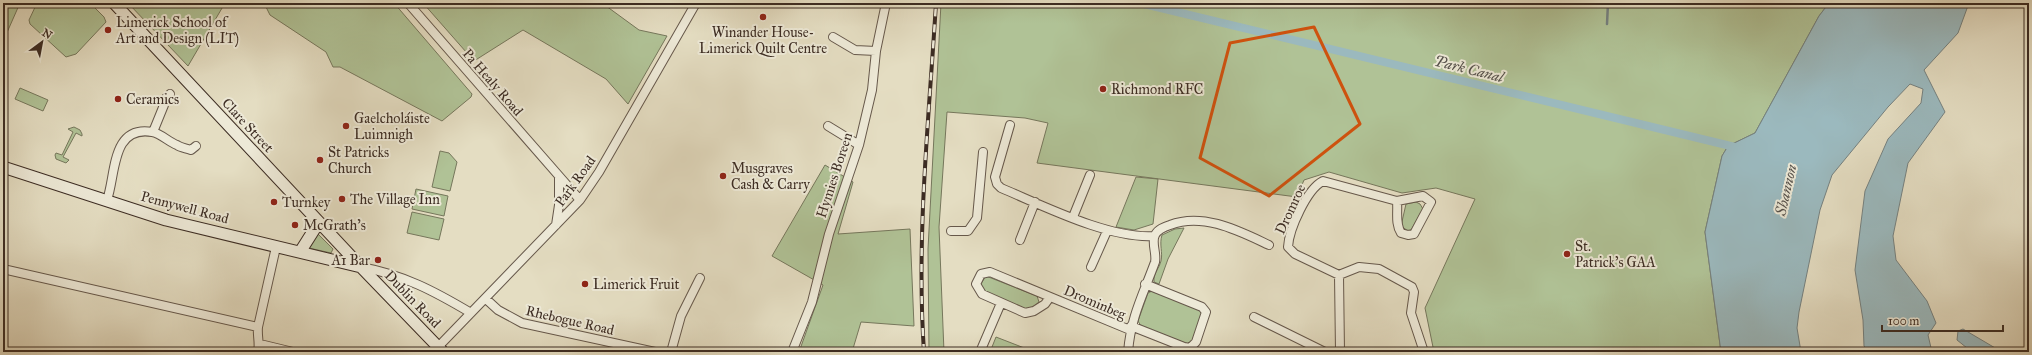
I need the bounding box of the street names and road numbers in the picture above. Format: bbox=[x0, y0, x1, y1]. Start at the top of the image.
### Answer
street label: Pa Healy Road bbox=[459, 45, 526, 119]
street label: Clare Street bbox=[218, 95, 277, 156]
street label: Hymies Boreen bbox=[813, 130, 856, 220]
street label: Park Road bbox=[551, 153, 599, 210]
street label: Dromroe bbox=[1271, 181, 1309, 237]
street label: Pennywell Road bbox=[139, 188, 231, 227]
street label: Dublin Road bbox=[381, 267, 444, 332]
street label: Drominbeg bbox=[1061, 282, 1129, 323]
street label: Rhebogue Road bbox=[524, 302, 616, 339]

